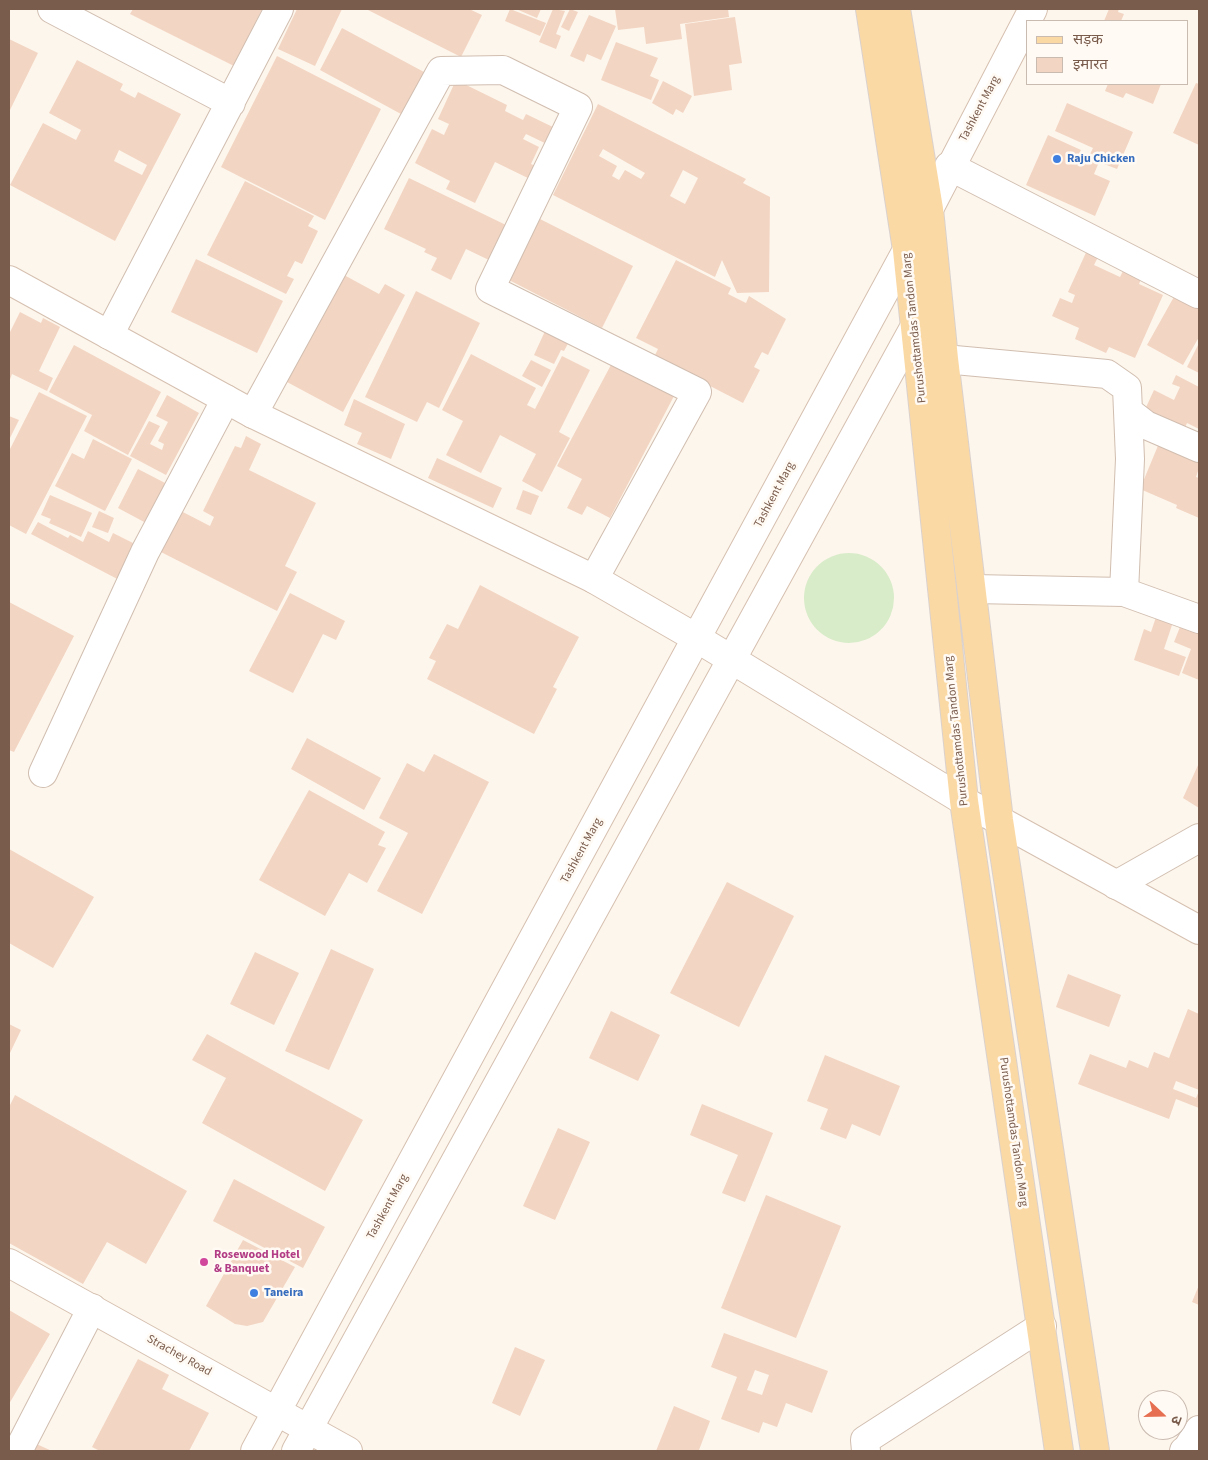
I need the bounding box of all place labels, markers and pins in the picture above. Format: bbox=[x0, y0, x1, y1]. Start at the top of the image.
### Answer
place label: Raju Chicken bbox=[1067, 152, 1135, 166]
marker: Raju Chicken bbox=[1051, 153, 1063, 165]
place label: Rosewood Hotel & Banquet bbox=[214, 1248, 300, 1276]
marker: Rosewood Hotel & Banquet bbox=[198, 1256, 210, 1268]
place label: Taneira bbox=[264, 1286, 303, 1300]
marker: Taneira bbox=[248, 1287, 260, 1299]

